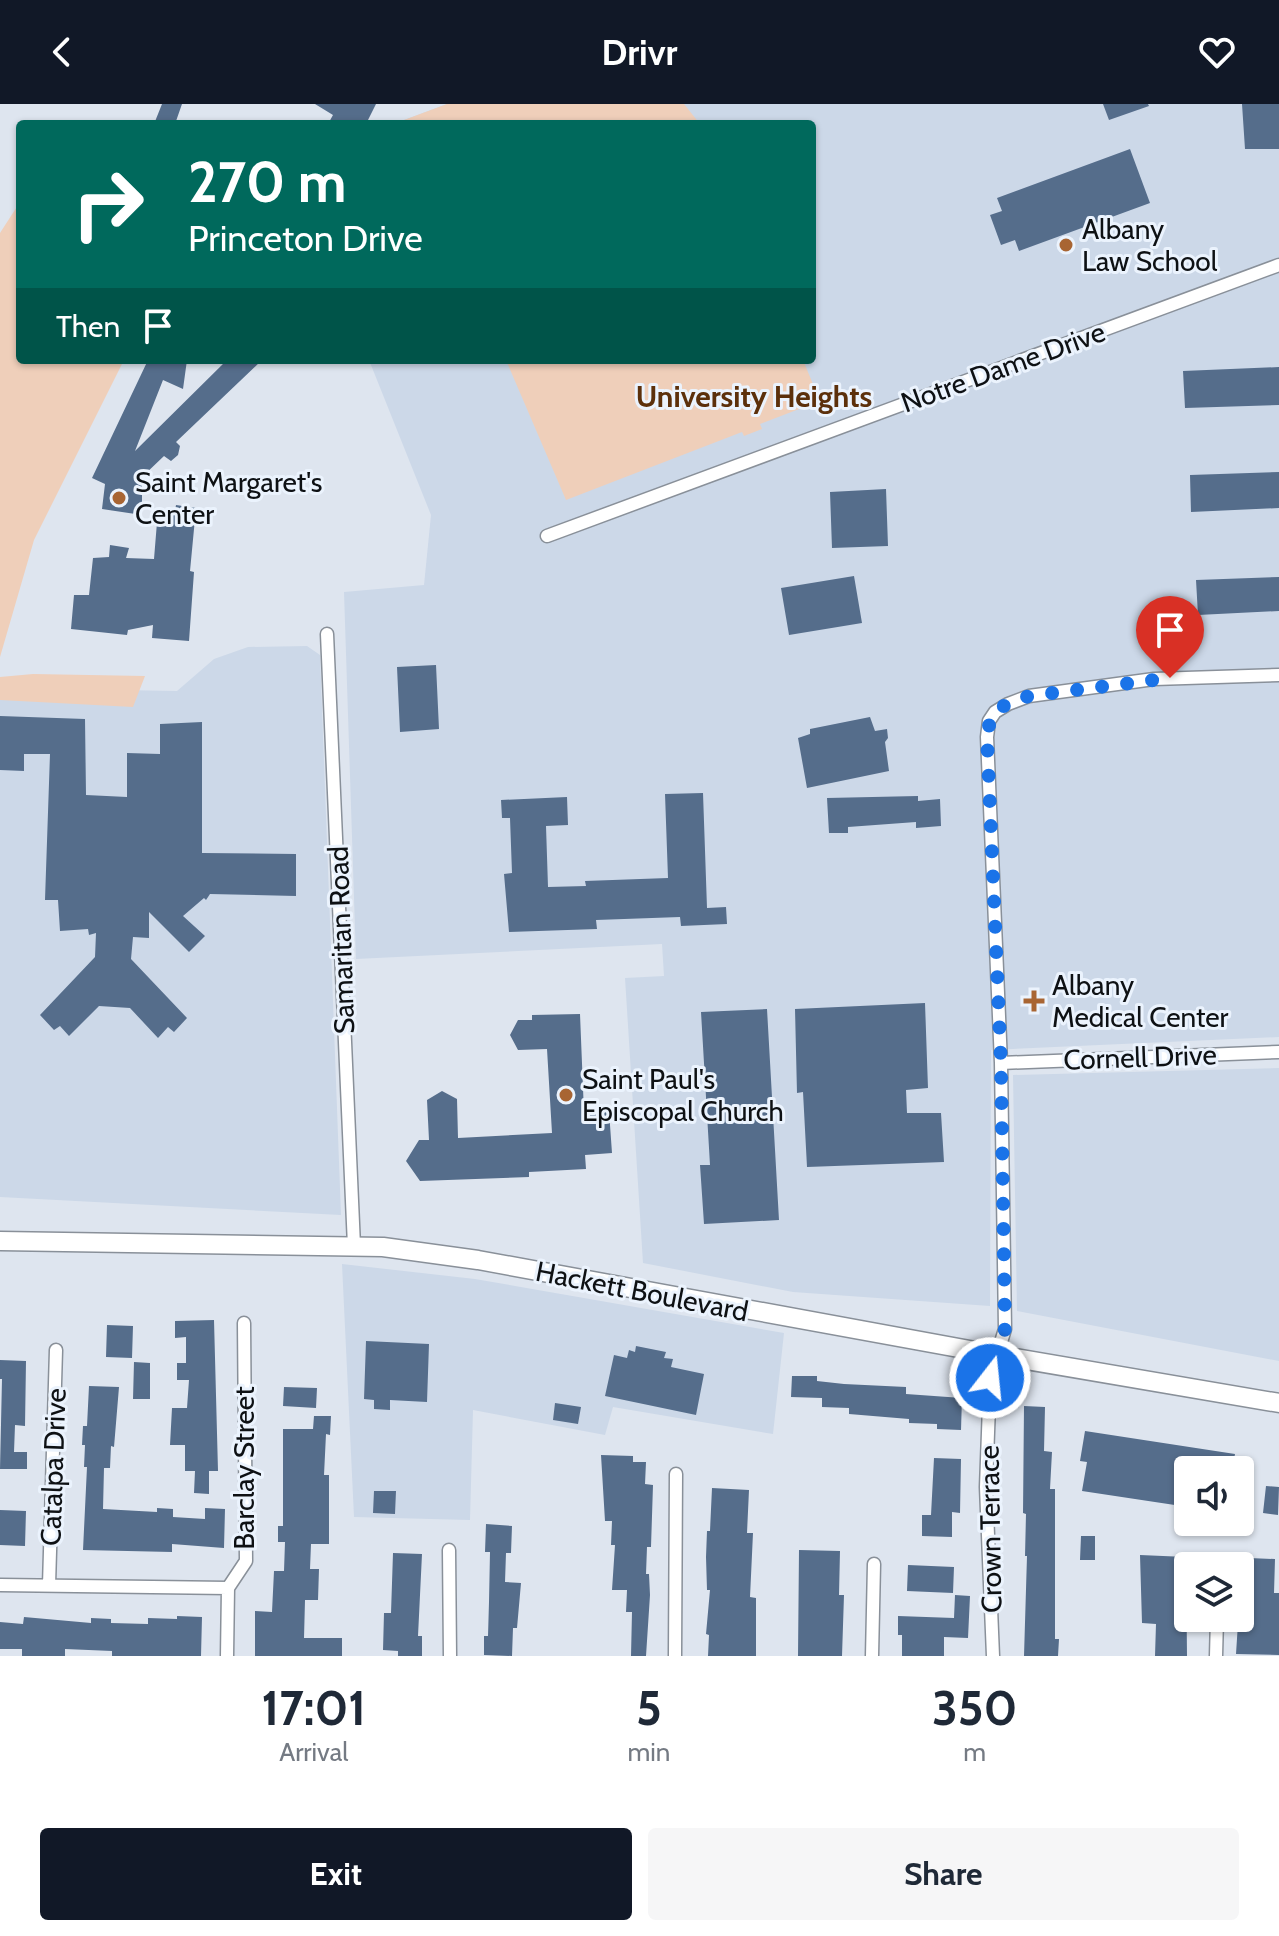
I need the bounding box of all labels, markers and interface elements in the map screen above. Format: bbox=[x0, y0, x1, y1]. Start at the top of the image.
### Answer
icon: back bbox=[40, 30, 84, 74]
text: Drivr bbox=[602, 30, 677, 74]
icon: heart bbox=[1195, 30, 1239, 74]
text: 270 m bbox=[188, 148, 346, 216]
icon: right bbox=[56, 152, 160, 256]
place label: Albany Law School bbox=[1082, 212, 1218, 278]
text: Princeton Drive bbox=[188, 216, 423, 260]
marker: Albany Law School bbox=[1057, 236, 1075, 254]
icon: arrive bbox=[136, 304, 180, 348]
text: Then bbox=[56, 308, 120, 345]
street label: Notre Dame Drive bbox=[896, 314, 1110, 420]
district label: University Heights bbox=[636, 378, 872, 415]
place label: Saint Margaret's Center bbox=[135, 465, 322, 531]
marker: Saint Margaret's Center bbox=[110, 489, 128, 507]
pin bbox=[1136, 596, 1204, 678]
icon: arrive bbox=[1148, 608, 1192, 652]
street label: Samaritan Road bbox=[321, 845, 361, 1035]
place label: Albany Medical Center bbox=[1052, 968, 1229, 1034]
marker: Albany Medical Center bbox=[1023, 990, 1045, 1012]
street label: Cornell Drive bbox=[1063, 1037, 1217, 1077]
place label: Saint Paul's Episcopal Church bbox=[582, 1062, 784, 1128]
marker: Saint Paul's Episcopal Church bbox=[557, 1086, 575, 1104]
street label: Hackett Boulevard bbox=[533, 1254, 751, 1328]
position arrow bbox=[948, 1336, 1032, 1420]
street label: Barclay Street bbox=[227, 1386, 261, 1550]
street label: Catalpa Drive bbox=[33, 1387, 73, 1547]
street label: Crown Terrace bbox=[972, 1445, 1008, 1613]
map controls bbox=[1174, 1456, 1254, 1632]
button: sound bbox=[1174, 1456, 1254, 1536]
button: layers bbox=[1174, 1552, 1254, 1632]
text: 17:01 bbox=[262, 1679, 366, 1737]
text: 5 bbox=[636, 1679, 662, 1737]
text: 350 bbox=[932, 1679, 1017, 1737]
text: Arrival bbox=[279, 1736, 348, 1768]
text: min bbox=[628, 1736, 670, 1768]
text: m bbox=[963, 1736, 986, 1768]
button: Exit bbox=[40, 1828, 632, 1920]
button: Share bbox=[648, 1828, 1239, 1920]

